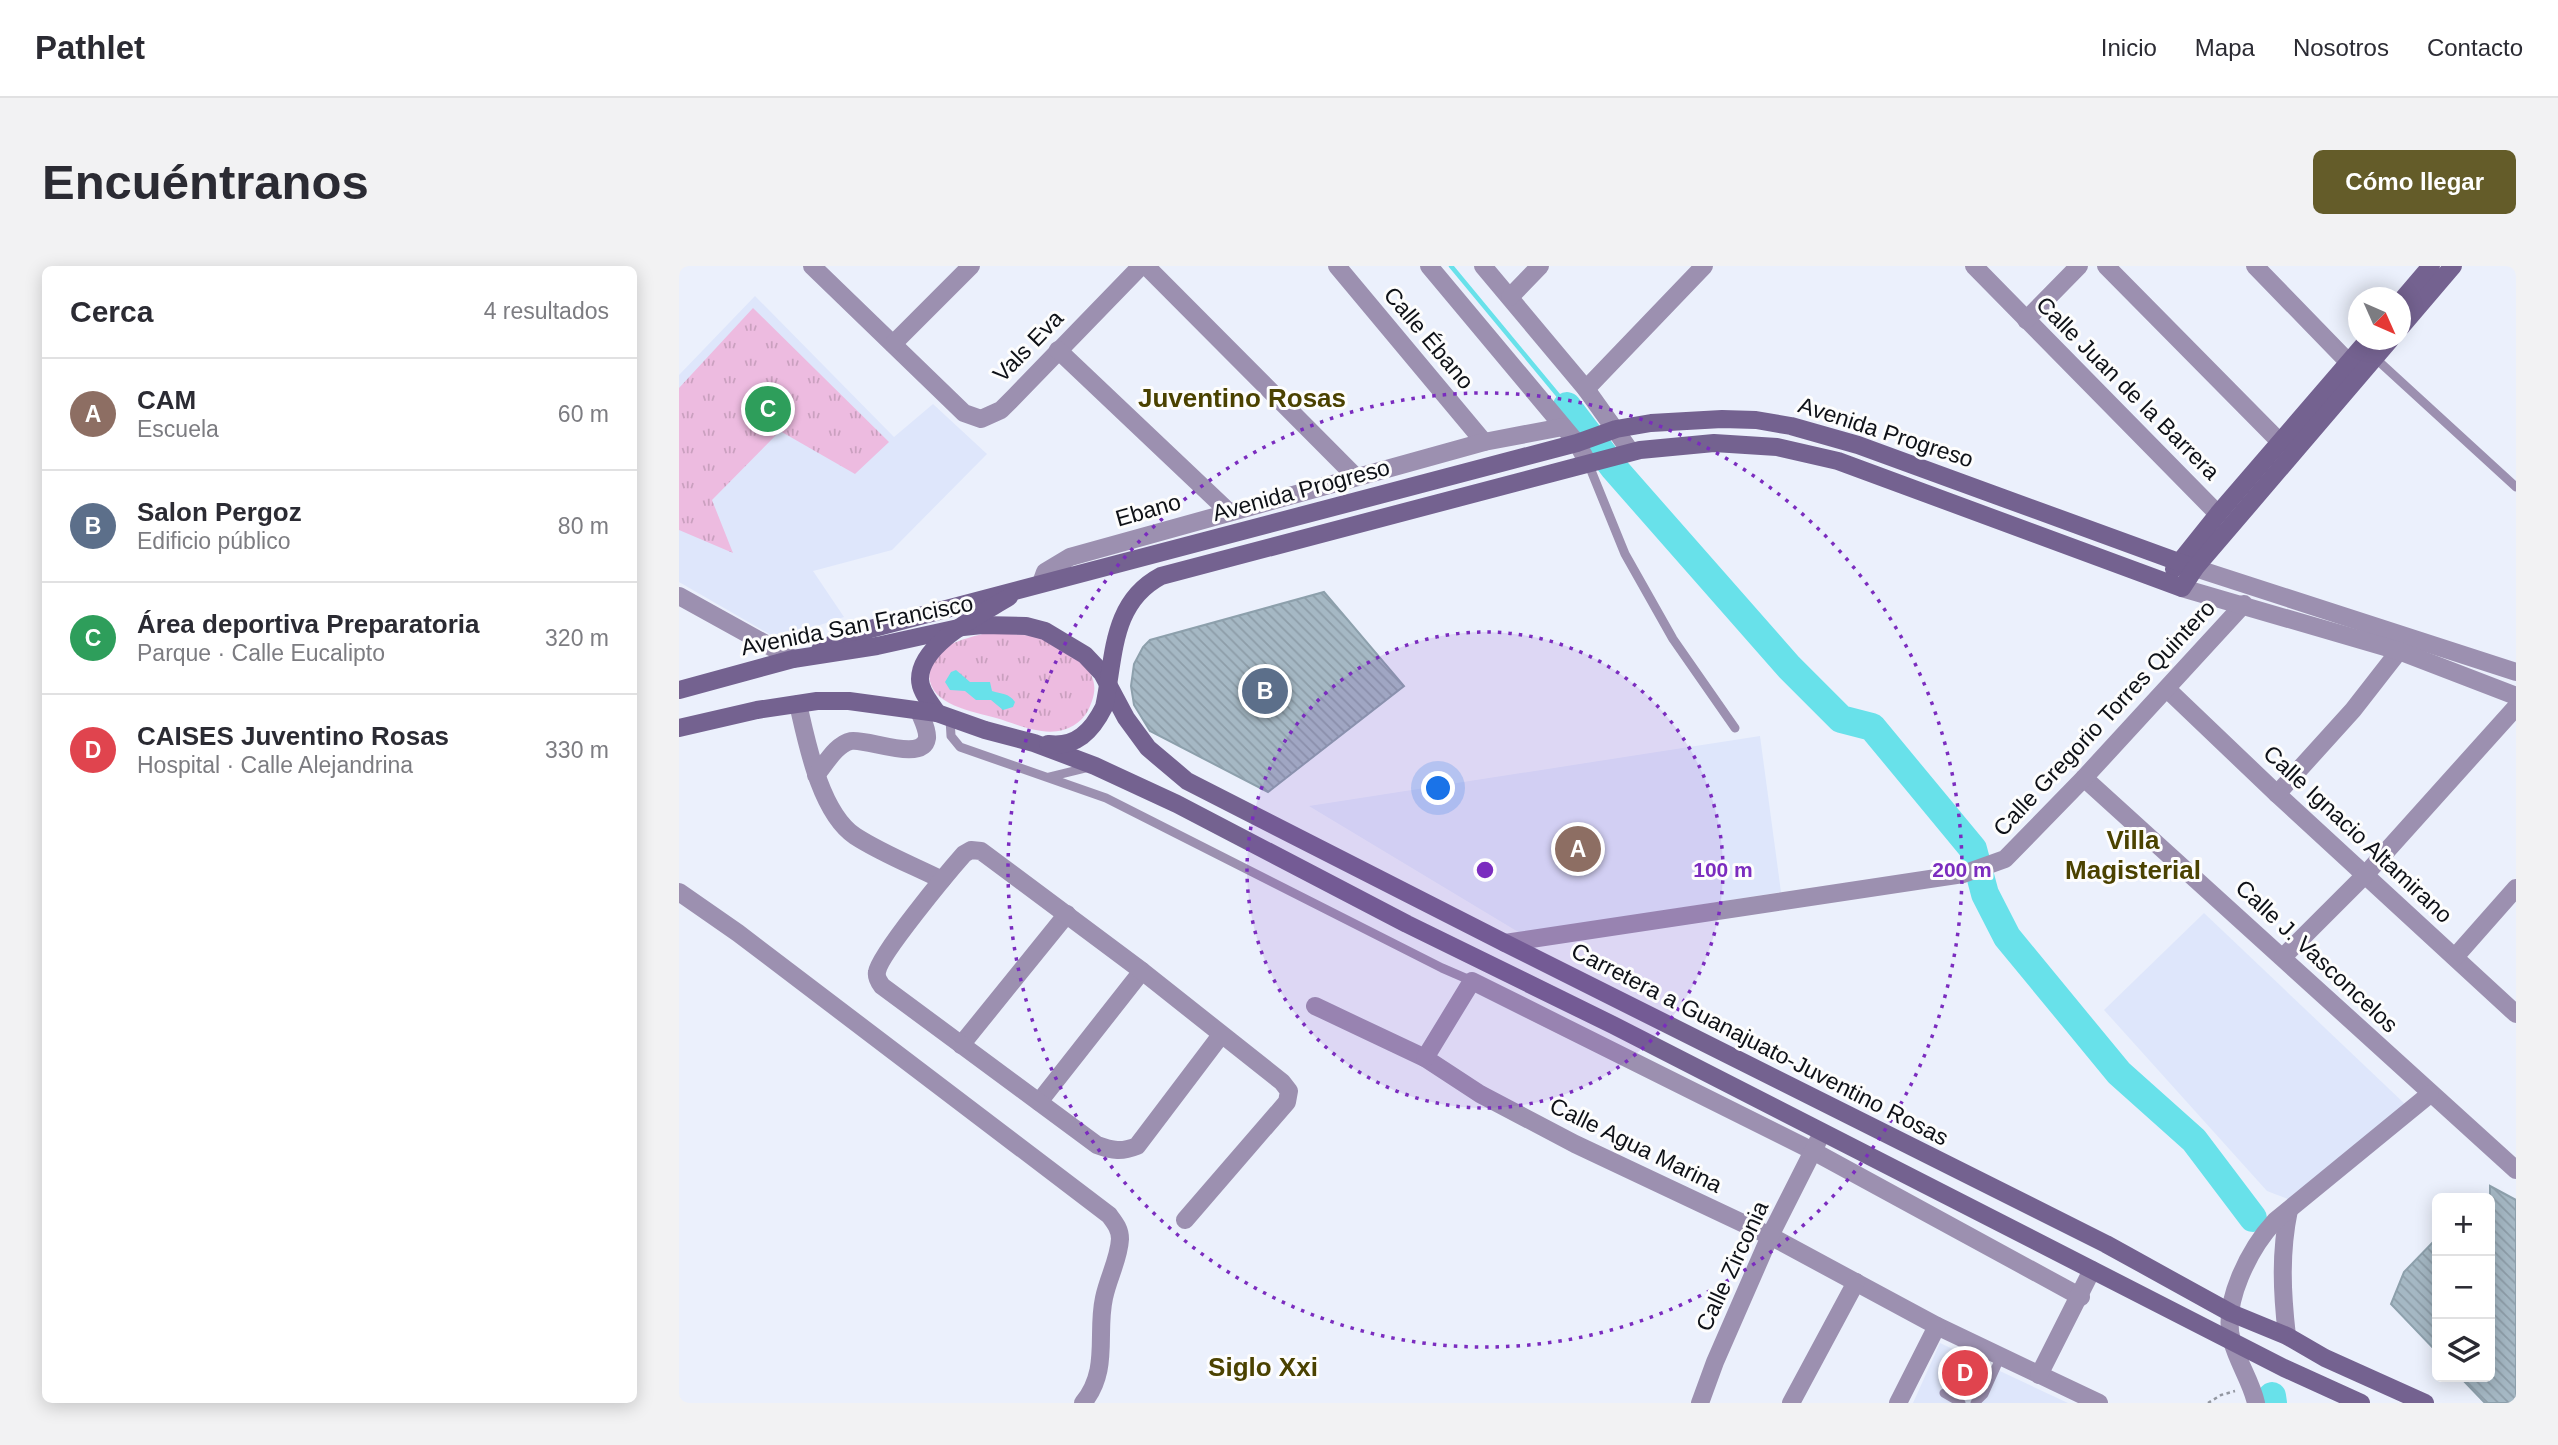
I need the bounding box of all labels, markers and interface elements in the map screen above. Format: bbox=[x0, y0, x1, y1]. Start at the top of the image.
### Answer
text: Pathlet bbox=[35, 29, 145, 66]
text: Inicio bbox=[2101, 34, 2157, 61]
text: Mapa bbox=[2195, 34, 2255, 61]
text: Nosotros bbox=[2293, 34, 2389, 61]
text: Contacto bbox=[2427, 34, 2523, 61]
button: Cómo llegar bbox=[2313, 150, 2516, 214]
text: Encuéntranos bbox=[42, 155, 369, 209]
street label: Calle Ébano bbox=[1379, 282, 1479, 394]
north arrow bbox=[2348, 287, 2411, 350]
street label: Calle Juan de la Barrera bbox=[2031, 291, 2225, 485]
text: Cerca bbox=[70, 295, 153, 328]
text: 4 resultados bbox=[484, 298, 609, 324]
street label: Vals Eva bbox=[988, 305, 1068, 387]
pin: C bbox=[745, 383, 791, 435]
district label: Juventino Rosas bbox=[1138, 383, 1346, 413]
text: CAM bbox=[137, 385, 196, 415]
street label: Avenida Progreso bbox=[1795, 391, 1977, 473]
text: A bbox=[85, 401, 101, 427]
text: 60 m bbox=[558, 401, 609, 427]
text: Escuela bbox=[137, 416, 219, 442]
street label: Avenida Progreso bbox=[1210, 454, 1392, 526]
street label: Ebano bbox=[1112, 488, 1184, 532]
text: Salon Pergoz bbox=[137, 497, 302, 527]
text: B bbox=[85, 513, 101, 539]
text: 80 m bbox=[558, 513, 609, 539]
text: Edificio público bbox=[137, 528, 290, 554]
street label: Avenida San Francisco bbox=[739, 590, 975, 660]
street label: Calle Gregorio Torres Quintero bbox=[1988, 595, 2220, 841]
text: Área deportiva Preparatoria bbox=[137, 609, 479, 639]
text: C bbox=[85, 625, 101, 651]
text: 320 m bbox=[545, 625, 609, 651]
text: Parque · Calle Eucalipto bbox=[137, 640, 385, 666]
pin: B bbox=[1242, 665, 1288, 717]
text: CAISES Juventino Rosas bbox=[137, 721, 449, 751]
text: D bbox=[85, 737, 101, 763]
text: 330 m bbox=[545, 737, 609, 763]
street label: Calle Ignacio Altamirano bbox=[2258, 740, 2458, 928]
text: Hospital · Calle Alejandrina bbox=[137, 752, 413, 778]
your location bbox=[1421, 771, 1455, 805]
pin: A bbox=[1555, 823, 1601, 875]
district label: Villa Magisterial bbox=[2065, 825, 2201, 885]
centre of rings bbox=[1473, 858, 1497, 882]
text: 100 m bbox=[1693, 858, 1753, 881]
text: 200 m bbox=[1932, 858, 1992, 881]
street label: Calle J. Vasconcelos bbox=[2231, 874, 2403, 1038]
street label: Carretera a Guanajuato-Juventino Rosas bbox=[1567, 937, 1953, 1151]
street label: Calle Agua Marina bbox=[1546, 1092, 1726, 1198]
map controls bbox=[2432, 1193, 2495, 1382]
button: + bbox=[2432, 1193, 2495, 1256]
street label: Calle Zirconia bbox=[1691, 1197, 1774, 1335]
button: − bbox=[2432, 1256, 2495, 1319]
button: layers bbox=[2432, 1319, 2495, 1382]
pin: D bbox=[1942, 1347, 1988, 1399]
district label: Siglo Xxi bbox=[1208, 1352, 1318, 1382]

